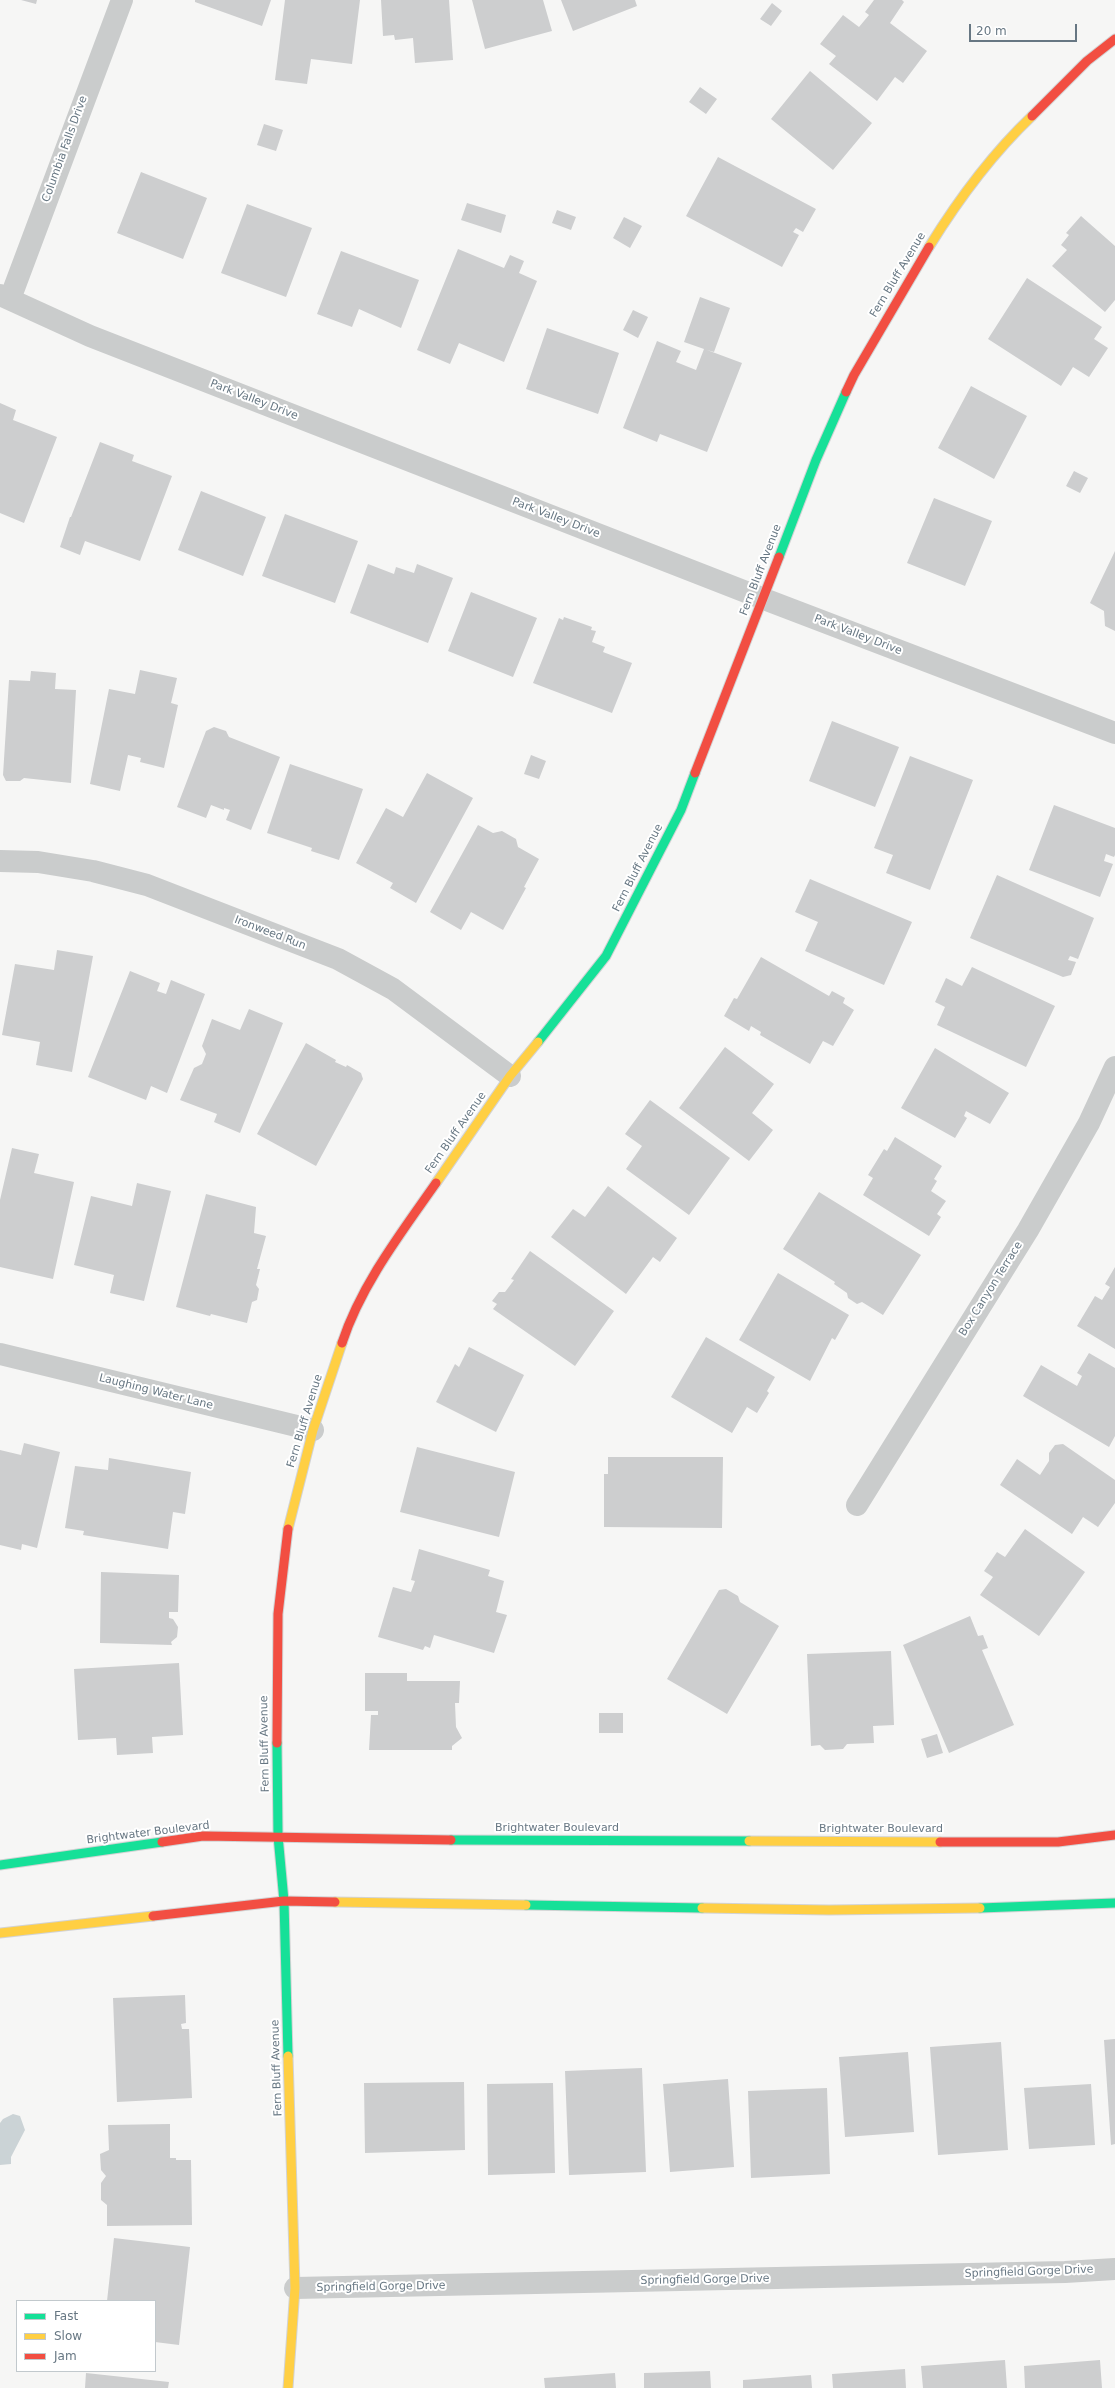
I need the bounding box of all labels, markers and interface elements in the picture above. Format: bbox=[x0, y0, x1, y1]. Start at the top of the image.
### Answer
scale bar bbox=[971, 16, 1079, 42]
text: 20 m bbox=[976, 24, 1007, 38]
street label: Columbia Falls Drive bbox=[40, 94, 90, 204]
street label: Fern Bluff Avenue bbox=[867, 230, 929, 320]
street label: Park Valley Drive bbox=[208, 377, 300, 423]
street label: Park Valley Drive bbox=[510, 495, 602, 541]
street label: Fern Bluff Avenue bbox=[737, 522, 785, 618]
street label: Park Valley Drive bbox=[812, 612, 904, 658]
street label: Fern Bluff Avenue bbox=[610, 822, 666, 914]
street label: Ironweed Run bbox=[232, 913, 308, 953]
street label: Fern Bluff Avenue bbox=[423, 1090, 489, 1176]
street label: Box Canyon Terrace bbox=[957, 1239, 1025, 1339]
street label: Laughing Water Lane bbox=[98, 1371, 214, 1413]
street label: Fern Bluff Avenue bbox=[285, 1373, 325, 1469]
street label: Fern Bluff Avenue bbox=[258, 1695, 272, 1793]
street label: Brightwater Boulevard bbox=[86, 1819, 210, 1847]
street label: Brightwater Boulevard bbox=[495, 1821, 619, 1835]
street label: Brightwater Boulevard bbox=[819, 1822, 943, 1836]
street label: Fern Bluff Avenue bbox=[269, 2019, 285, 2117]
street label: Springfield Gorge Drive bbox=[964, 2263, 1094, 2281]
street label: Springfield Gorge Drive bbox=[640, 2272, 770, 2288]
street label: Springfield Gorge Drive bbox=[316, 2279, 446, 2295]
legend bbox=[16, 2300, 156, 2372]
text: Fast bbox=[54, 2309, 78, 2323]
text: Slow bbox=[54, 2329, 82, 2343]
text: Jam bbox=[54, 2349, 77, 2363]

